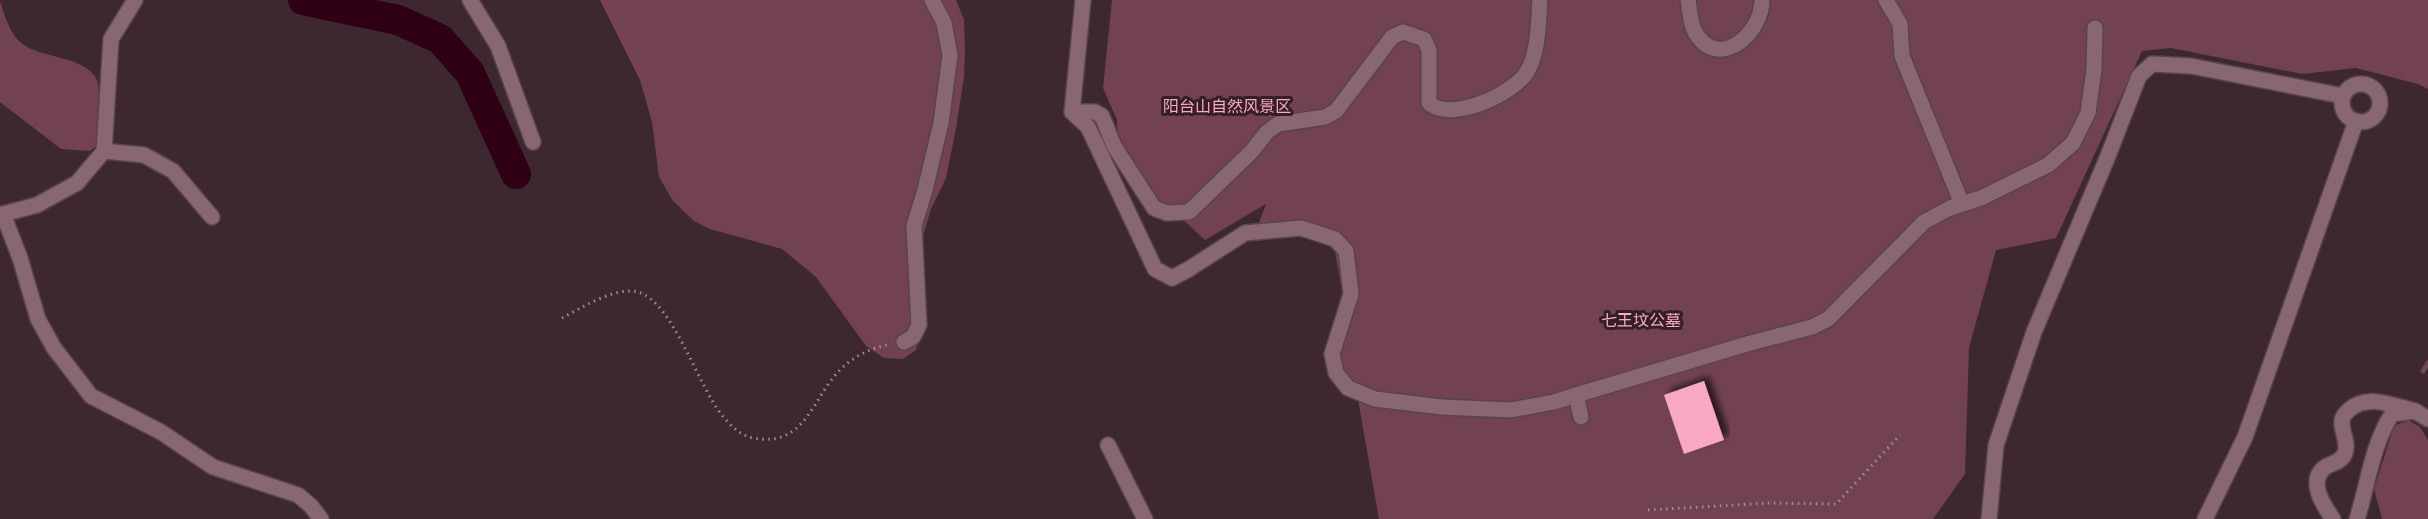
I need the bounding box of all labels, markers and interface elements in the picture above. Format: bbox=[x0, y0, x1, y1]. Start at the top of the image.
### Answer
park label: 阳台山自然风景区 bbox=[1163, 96, 1291, 115]
park label: 七王坟公墓 bbox=[1601, 310, 1681, 329]

